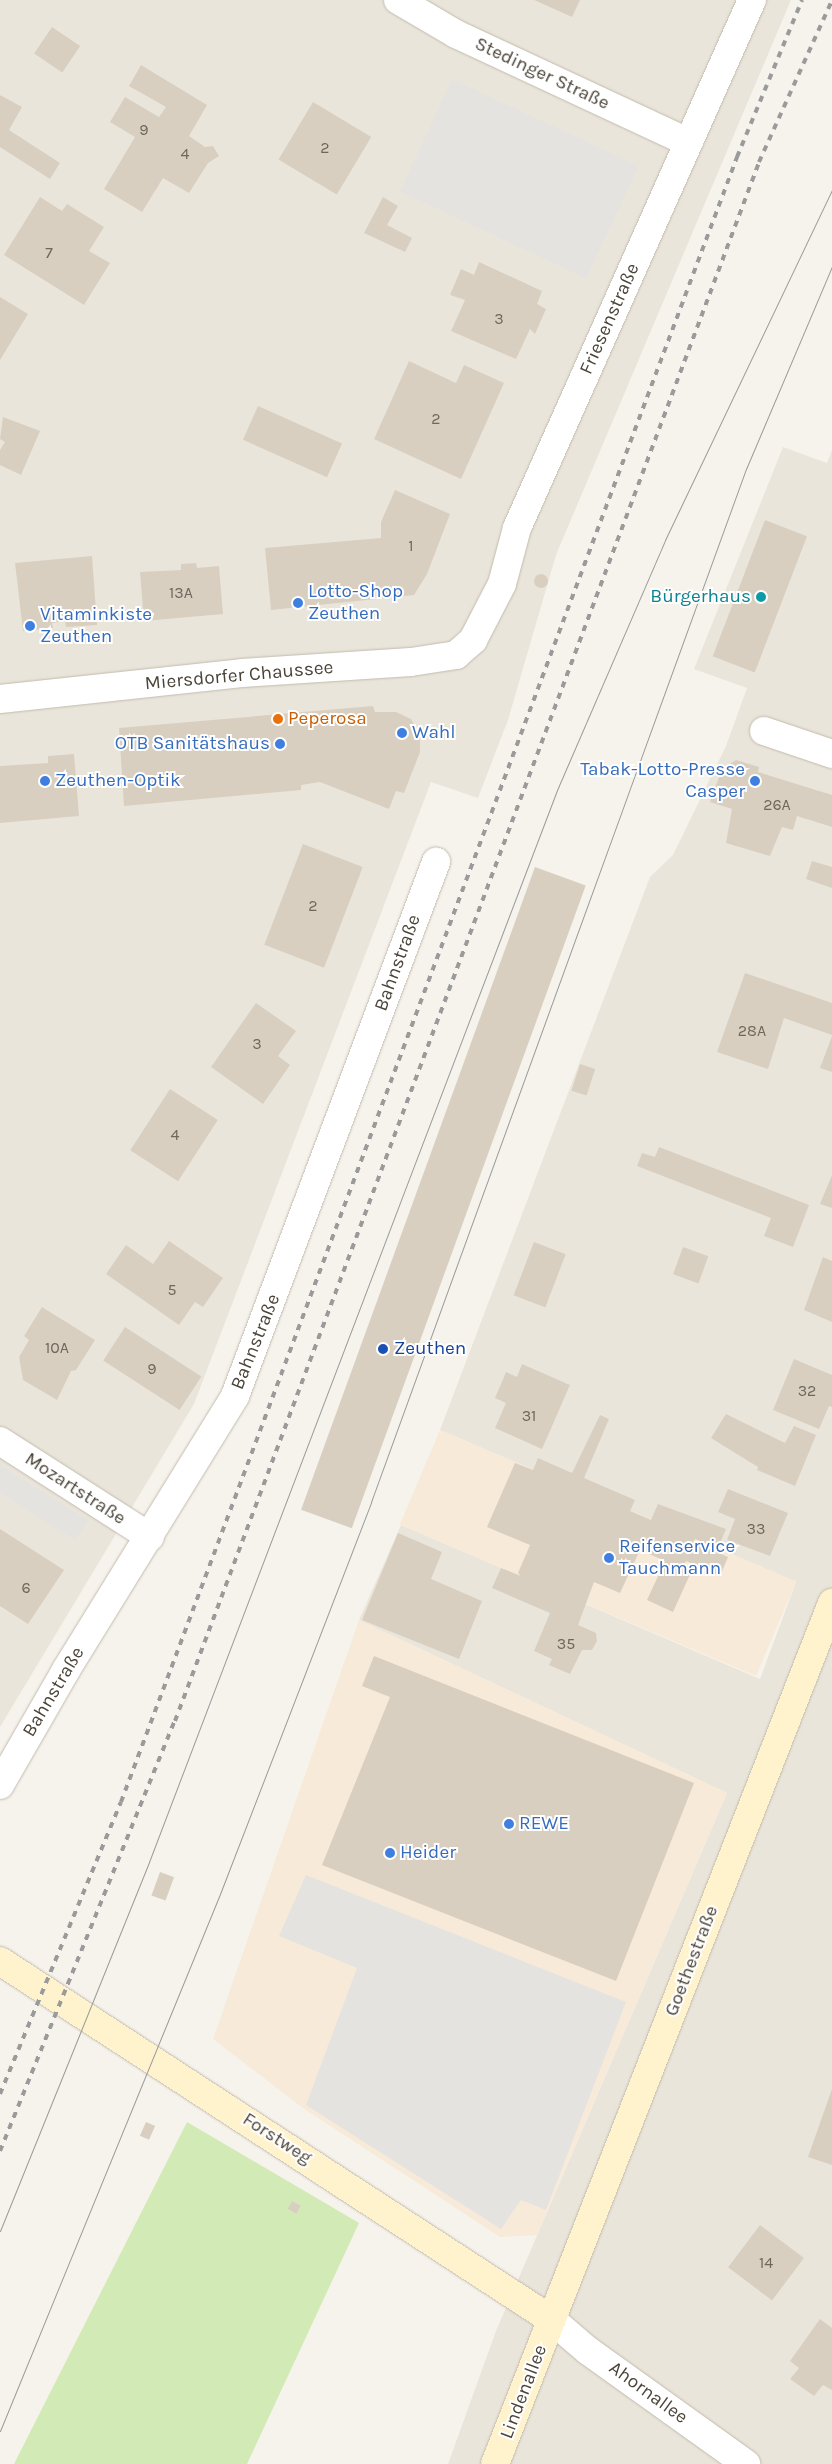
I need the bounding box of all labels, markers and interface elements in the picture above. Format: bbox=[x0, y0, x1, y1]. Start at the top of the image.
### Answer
street label: Stedinger Straße bbox=[471, 33, 613, 115]
house number: 9 bbox=[139, 120, 149, 140]
house number: 2 bbox=[320, 138, 330, 158]
house number: 4 bbox=[181, 144, 189, 164]
house number: 7 bbox=[45, 243, 53, 263]
street label: Friesenstraße bbox=[575, 260, 645, 378]
house number: 3 bbox=[494, 309, 504, 329]
house number: 2 bbox=[431, 409, 441, 429]
house number: 1 bbox=[408, 536, 414, 556]
place label: Lotto-Shop Zeuthen bbox=[308, 581, 403, 625]
house number: 13A bbox=[169, 583, 193, 603]
place label: Bürgerhaus bbox=[650, 586, 751, 608]
marker: Bürgerhaus bbox=[755, 591, 767, 603]
marker: Lotto-Shop Zeuthen bbox=[292, 597, 304, 609]
place label: Vitaminkiste Zeuthen bbox=[40, 604, 152, 648]
marker: Vitaminkiste Zeuthen bbox=[24, 620, 36, 632]
street label: Miersdorfer Chaussee bbox=[144, 656, 334, 696]
place label: Peperosa bbox=[288, 708, 367, 730]
marker: Peperosa bbox=[272, 713, 284, 725]
place label: Wahl bbox=[412, 722, 456, 744]
marker: Wahl bbox=[396, 727, 408, 739]
place label: OTB Sanitätshaus bbox=[115, 733, 270, 755]
marker: OTB Sanitätshaus bbox=[274, 738, 286, 750]
place label: Tabak-Lotto-Presse Casper bbox=[580, 759, 745, 803]
place label: Zeuthen-Optik bbox=[55, 770, 181, 792]
marker: Zeuthen-Optik bbox=[39, 775, 51, 787]
marker: Tabak-Lotto-Presse Casper bbox=[749, 775, 761, 787]
house number: 26A bbox=[763, 795, 791, 815]
house number: 2 bbox=[308, 896, 318, 916]
street label: Bahnstraße bbox=[370, 912, 426, 1014]
house number: 28A bbox=[738, 1021, 766, 1041]
house number: 3 bbox=[252, 1034, 262, 1054]
house number: 4 bbox=[171, 1125, 179, 1145]
house number: 5 bbox=[167, 1280, 177, 1300]
street label: Bahnstraße bbox=[226, 1291, 286, 1393]
house number: 10A bbox=[45, 1338, 69, 1358]
place label: Zeuthen bbox=[394, 1338, 466, 1360]
marker: Zeuthen bbox=[376, 1342, 390, 1356]
house number: 9 bbox=[147, 1359, 157, 1379]
house number: 32 bbox=[798, 1381, 816, 1401]
house number: 31 bbox=[522, 1406, 536, 1426]
street label: Mozartstraße bbox=[20, 1448, 130, 1530]
house number: 33 bbox=[747, 1519, 765, 1539]
place label: Reifenservice Tauchmann bbox=[619, 1536, 735, 1580]
marker: Reifenservice Tauchmann bbox=[603, 1552, 615, 1564]
house number: 6 bbox=[21, 1578, 31, 1598]
house number: 35 bbox=[557, 1634, 575, 1654]
street label: Bahnstraße bbox=[18, 1643, 90, 1741]
place label: REWE bbox=[519, 1813, 569, 1835]
marker: REWE bbox=[503, 1818, 515, 1830]
place label: Heider bbox=[400, 1842, 456, 1864]
marker: Heider bbox=[384, 1847, 396, 1859]
street label: Goethestraße bbox=[660, 1902, 724, 2020]
street label: Forstweg bbox=[238, 2108, 316, 2170]
house number: 14 bbox=[759, 2253, 773, 2273]
street label: Lindenallee bbox=[496, 2342, 552, 2442]
street label: Ahornallee bbox=[604, 2357, 692, 2429]

